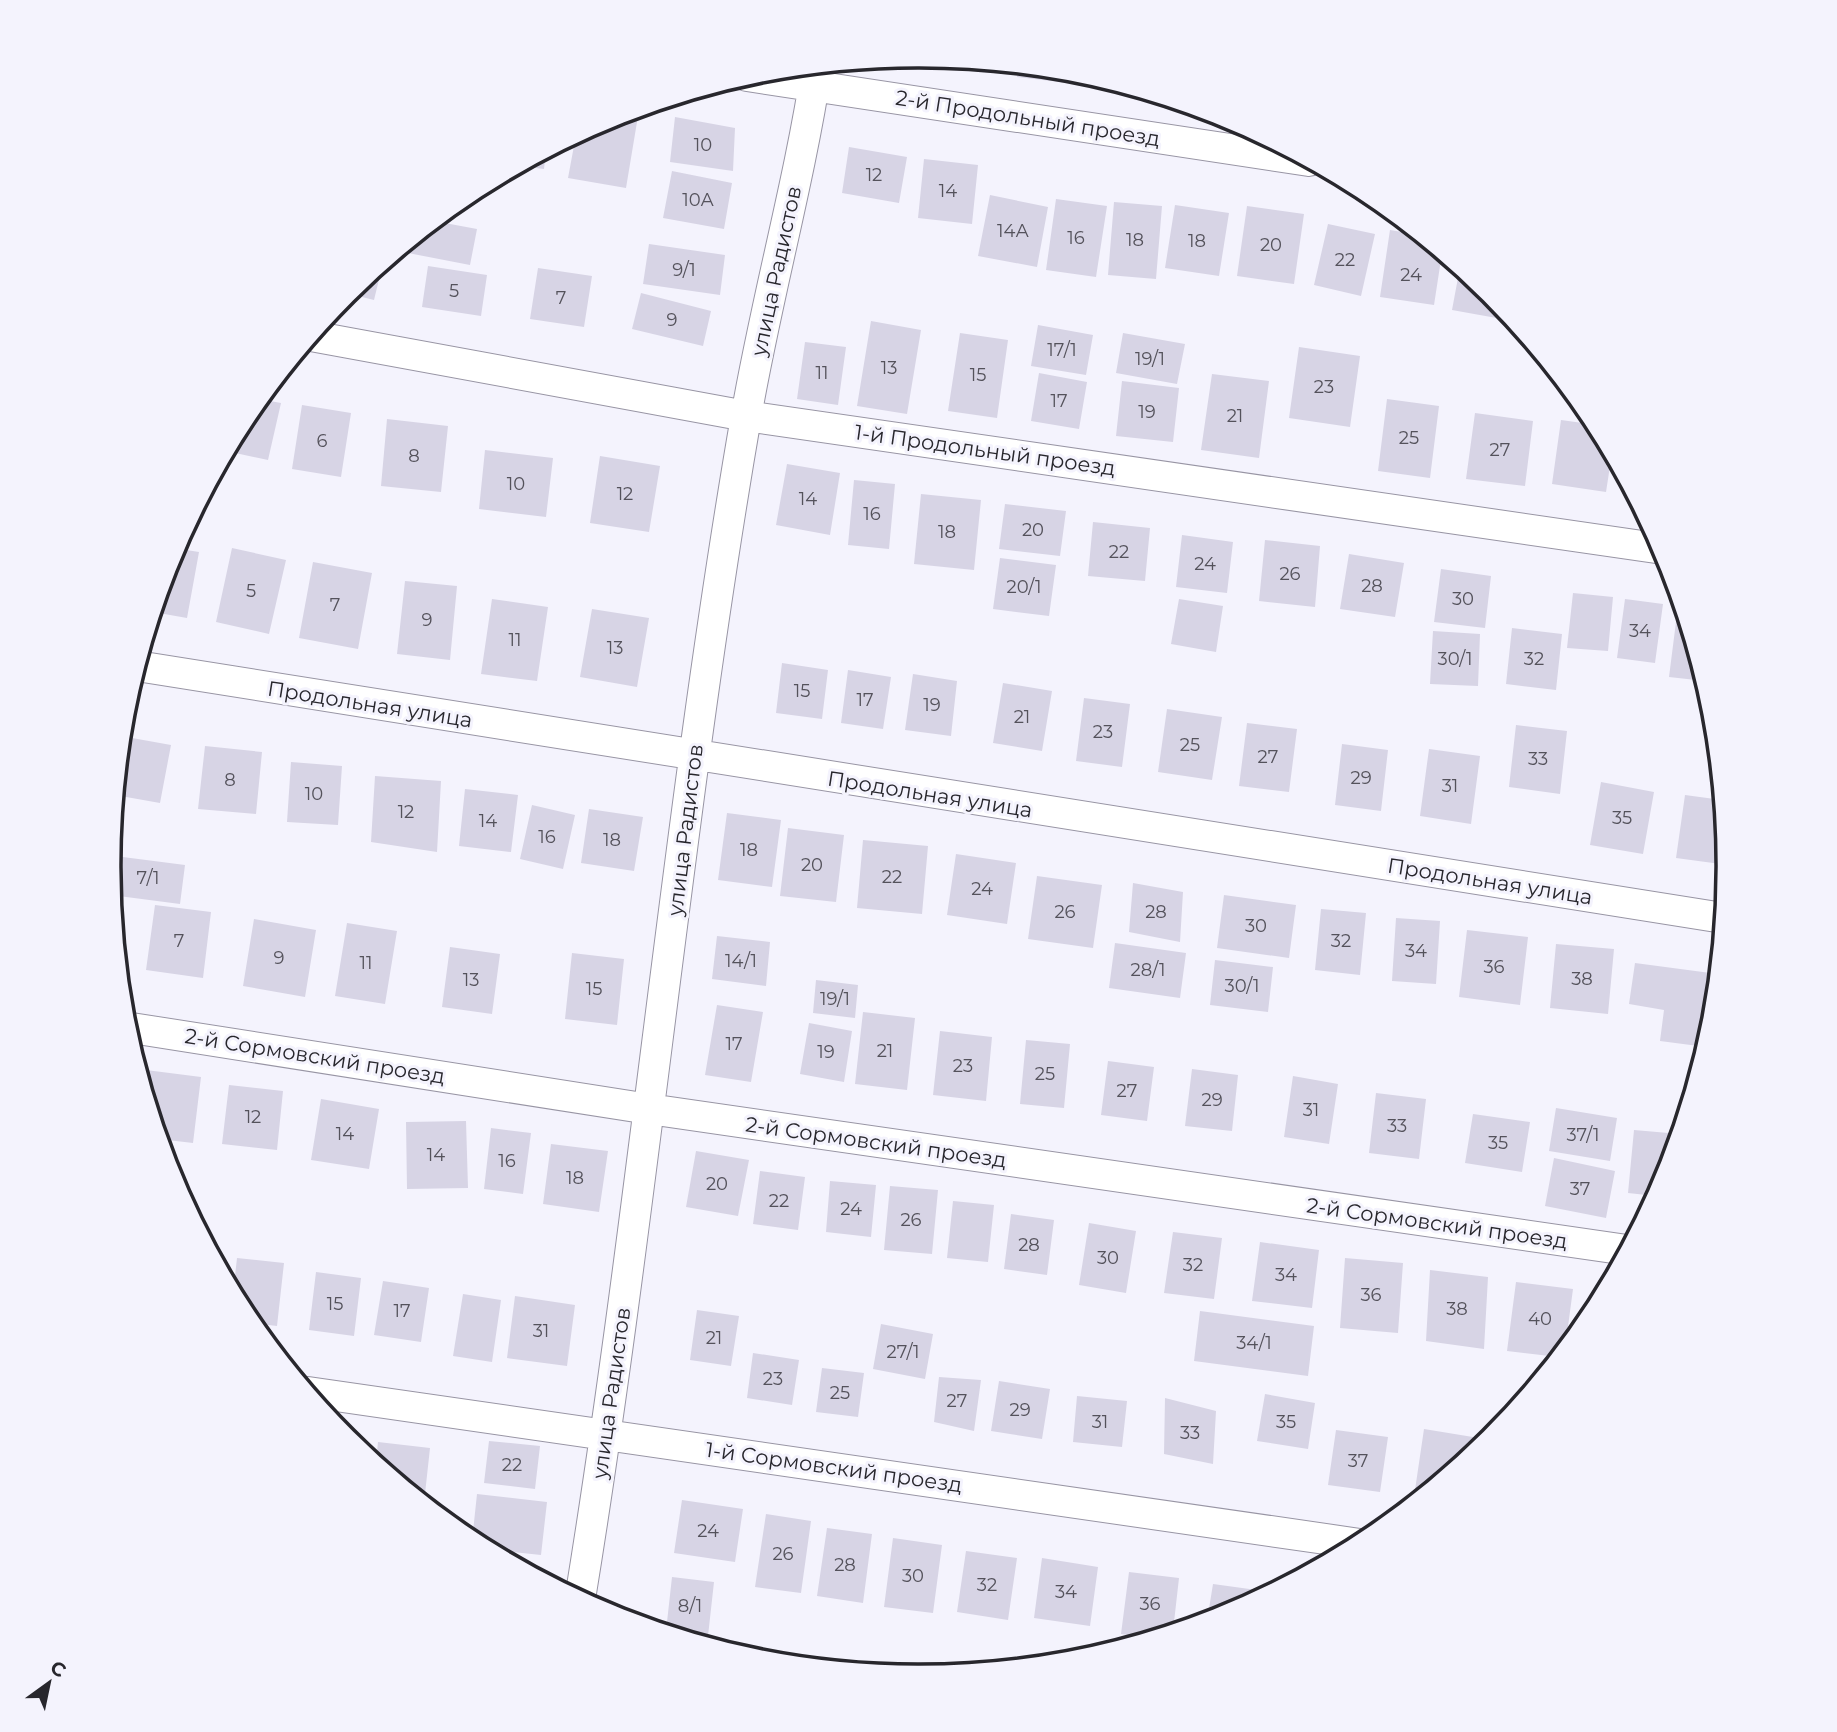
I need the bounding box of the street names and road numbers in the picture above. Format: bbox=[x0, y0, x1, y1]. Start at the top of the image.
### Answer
street label: 2-й Продольный проезд bbox=[894, 85, 1162, 151]
street label: улица Радистов bbox=[746, 184, 806, 359]
street label: 1-й Продольный проезд bbox=[853, 419, 1117, 481]
street label: Продольная улица bbox=[266, 675, 474, 733]
street label: улица Радистов bbox=[662, 743, 708, 918]
street label: Продольная улица bbox=[826, 765, 1034, 823]
street label: Продольная улица bbox=[1386, 852, 1594, 910]
street label: 2-й Сормовский проезд bbox=[183, 1023, 447, 1089]
street label: 2-й Сормовский проезд bbox=[744, 1111, 1008, 1173]
street label: 2-й Сормовский проезд bbox=[1305, 1192, 1569, 1254]
street label: улица Радистов bbox=[586, 1306, 635, 1481]
street label: 1-й Сормовский проезд bbox=[704, 1437, 964, 1497]

